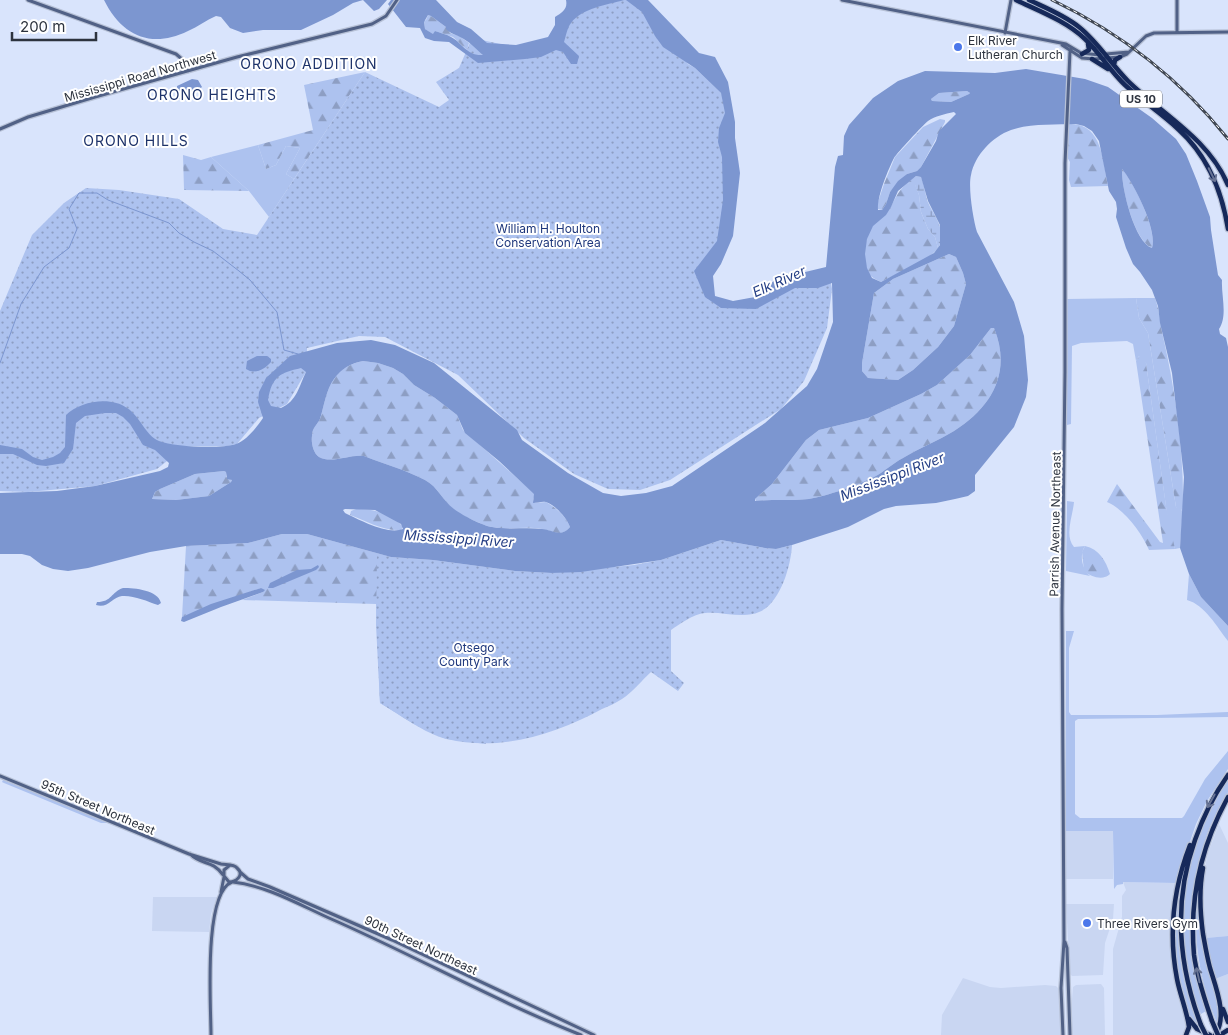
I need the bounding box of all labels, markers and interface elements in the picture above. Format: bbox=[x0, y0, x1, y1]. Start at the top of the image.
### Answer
scale bar bbox=[12, 10, 96, 42]
text: 200 m bbox=[20, 17, 65, 36]
place label: Elk River Lutheran Church bbox=[968, 33, 1063, 62]
marker: Elk River Lutheran Church bbox=[952, 41, 964, 53]
street label: Mississippi Road Northwest bbox=[62, 47, 218, 105]
district label: ORONO ADDITION bbox=[240, 55, 378, 72]
district label: ORONO HEIGHTS bbox=[147, 86, 277, 103]
road number: US 10 bbox=[1120, 90, 1162, 108]
district label: ORONO HILLS bbox=[83, 132, 189, 149]
one-way arrow bbox=[1207, 167, 1217, 182]
park label: William H. Houlton Conservation Area bbox=[495, 221, 601, 250]
water label: Elk River bbox=[750, 261, 809, 300]
water label: Mississippi River bbox=[838, 448, 947, 504]
street label: Parrish Avenue Northeast bbox=[1046, 451, 1064, 597]
water label: Mississippi River bbox=[403, 526, 515, 550]
park label: Otsego County Park bbox=[439, 640, 509, 669]
street label: 95th Street Northeast bbox=[39, 776, 157, 838]
one-way arrow bbox=[1206, 793, 1216, 808]
street label: 90th Street Northeast bbox=[362, 912, 480, 978]
place label: Three Rivers Gym bbox=[1097, 916, 1198, 931]
marker: Three Rivers Gym bbox=[1081, 917, 1093, 929]
one-way arrow bbox=[1193, 967, 1202, 983]

